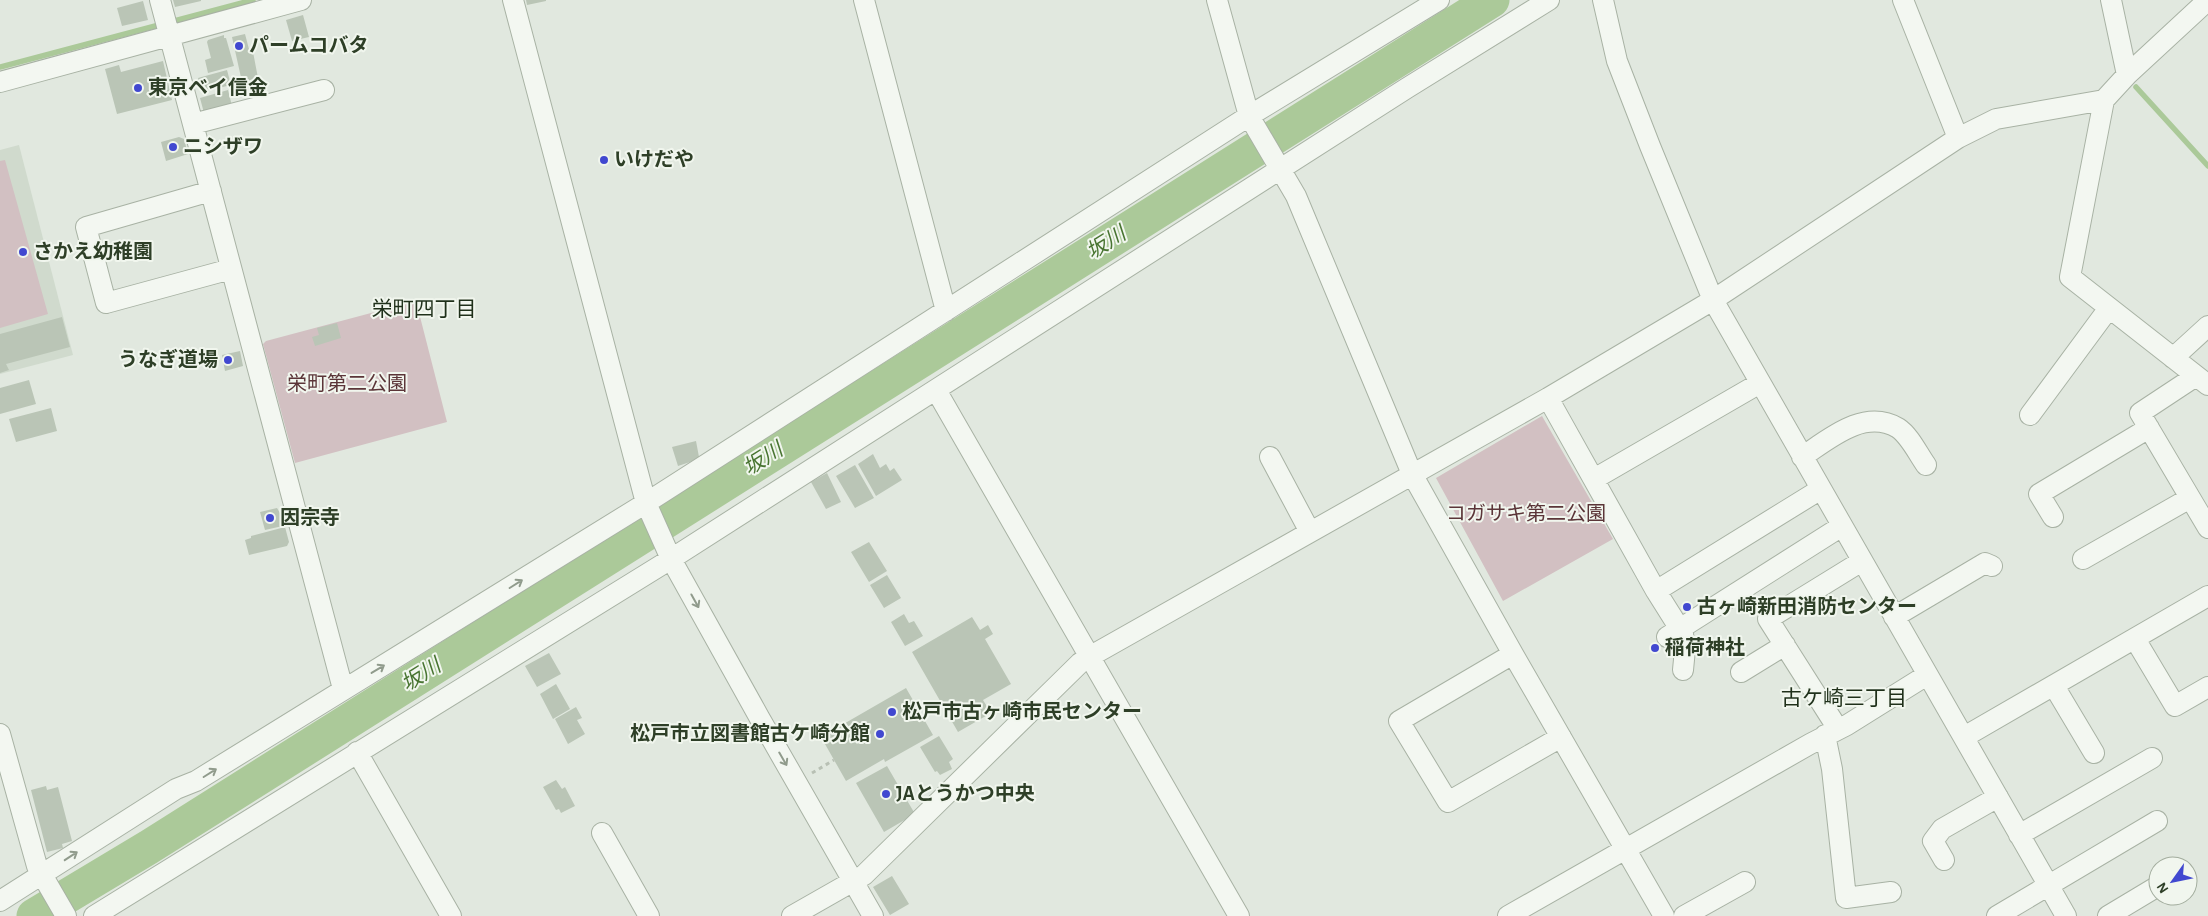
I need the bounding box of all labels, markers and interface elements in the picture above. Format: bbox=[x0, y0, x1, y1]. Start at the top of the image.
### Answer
place label: パームコバタ bbox=[249, 35, 368, 56]
marker: パームコバタ bbox=[233, 40, 245, 52]
place label: 東京ベイ信金 bbox=[148, 77, 268, 98]
marker: 東京ベイ信金 bbox=[132, 82, 144, 94]
place label: ニシザワ bbox=[183, 136, 263, 157]
marker: ニシザワ bbox=[167, 141, 179, 153]
place label: いけだや bbox=[614, 149, 694, 170]
marker: いけだや bbox=[598, 154, 610, 166]
water label: 坂川 bbox=[1082, 221, 1131, 263]
place label: さかえ幼稚園 bbox=[33, 240, 153, 262]
marker: さかえ幼稚園 bbox=[17, 246, 29, 258]
district label: 栄町四丁目 bbox=[372, 298, 477, 320]
place label: うなぎ道場 bbox=[118, 348, 218, 370]
marker: うなぎ道場 bbox=[222, 354, 234, 366]
park label: 栄町第二公園 bbox=[287, 373, 407, 394]
water label: 坂川 bbox=[739, 437, 788, 479]
park label: コガサキ第二公園 bbox=[1446, 503, 1606, 524]
place label: 因宗寺 bbox=[280, 507, 340, 528]
marker: 因宗寺 bbox=[264, 512, 276, 524]
one-way arrow bbox=[509, 578, 523, 588]
one-way arrow bbox=[690, 594, 700, 609]
place label: 古ヶ崎新田消防センター bbox=[1697, 596, 1917, 617]
marker: 古ヶ崎新田消防センター bbox=[1681, 601, 1693, 613]
place label: 稲荷神社 bbox=[1665, 636, 1745, 658]
marker: 稲荷神社 bbox=[1649, 642, 1661, 654]
water label: 坂川 bbox=[397, 653, 446, 695]
one-way arrow bbox=[370, 663, 384, 673]
district label: 古ケ崎三丁目 bbox=[1781, 687, 1907, 709]
place label: 松戸市古ヶ崎市民センター bbox=[902, 701, 1142, 722]
marker: 松戸市古ヶ崎市民センター bbox=[886, 706, 898, 718]
place label: 松戸市立図書館古ケ崎分館 bbox=[630, 723, 870, 744]
marker: 松戸市立図書館古ケ崎分館 bbox=[874, 728, 886, 740]
one-way arrow bbox=[778, 751, 788, 765]
one-way arrow bbox=[203, 767, 217, 778]
place label: JAとうかつ中央 bbox=[896, 783, 1035, 804]
marker: JAとうかつ中央 bbox=[880, 788, 892, 800]
one-way arrow bbox=[63, 851, 77, 861]
north arrow bbox=[2148, 856, 2198, 906]
text: N bbox=[2154, 880, 2171, 895]

